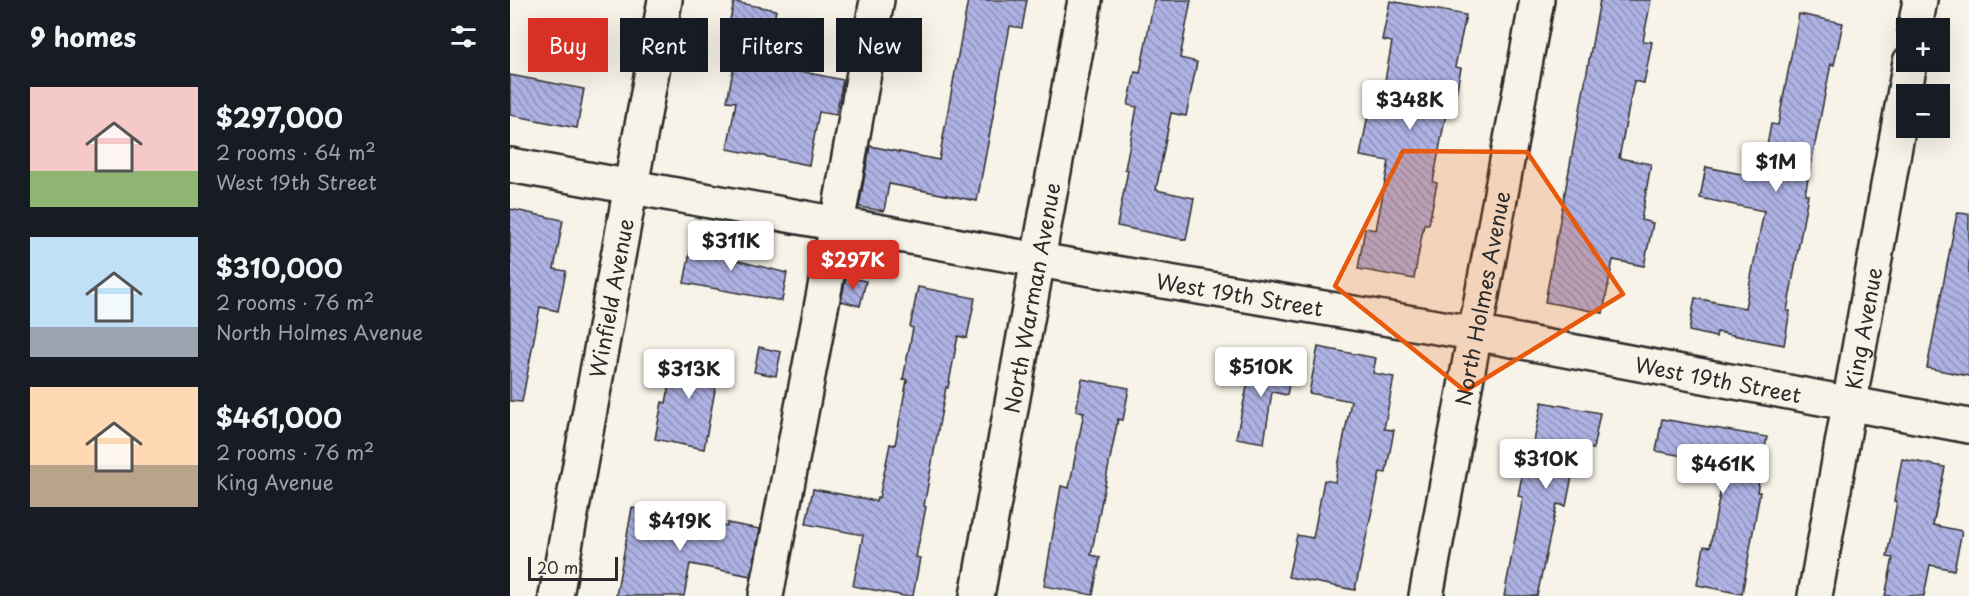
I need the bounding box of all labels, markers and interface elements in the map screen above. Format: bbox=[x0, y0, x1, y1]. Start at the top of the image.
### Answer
text: 9 homes bbox=[30, 17, 136, 56]
chip: Buy bbox=[528, 18, 608, 72]
chip: Rent bbox=[620, 18, 708, 72]
chip: Filters bbox=[720, 18, 824, 72]
chip: New bbox=[836, 18, 922, 72]
map controls bbox=[1896, 18, 1950, 138]
button: + bbox=[1896, 18, 1950, 72]
icon: filters bbox=[447, 20, 480, 53]
pin: $348K bbox=[1368, 80, 1452, 131]
text: $348K bbox=[1376, 84, 1444, 114]
button: − bbox=[1896, 84, 1950, 138]
text: $297,000 bbox=[216, 98, 343, 137]
icon: home bbox=[78, 111, 150, 183]
text: 2 rooms · 64 m² bbox=[216, 137, 376, 167]
pin: $1M bbox=[1747, 142, 1805, 193]
text: $1M bbox=[1756, 146, 1796, 176]
text: West 19th Street bbox=[216, 167, 377, 197]
street label: North Warman Avenue bbox=[994, 180, 1068, 416]
street label: North Holmes Avenue bbox=[1446, 188, 1517, 408]
street label: Winfield Avenue bbox=[580, 216, 641, 380]
pin: $311K bbox=[689, 221, 773, 272]
text: $311K bbox=[702, 225, 760, 255]
pin: $297K bbox=[811, 240, 895, 291]
text: $297K bbox=[821, 244, 885, 274]
text: $310,000 bbox=[216, 248, 343, 287]
icon: home bbox=[78, 261, 150, 333]
street label: West 19th Street bbox=[1154, 264, 1326, 324]
street label: King Avenue bbox=[1836, 265, 1889, 392]
text: 2 rooms · 76 m² bbox=[216, 287, 374, 317]
text: North Holmes Avenue bbox=[216, 317, 423, 347]
pin: $510K bbox=[1219, 347, 1303, 398]
street label: West 19th Street bbox=[1632, 347, 1804, 410]
pin: $313K bbox=[647, 349, 731, 400]
text: $510K bbox=[1229, 351, 1293, 381]
text: $313K bbox=[658, 353, 720, 383]
text: $461,000 bbox=[216, 398, 342, 437]
icon: home bbox=[78, 411, 150, 483]
text: 2 rooms · 76 m² bbox=[216, 437, 374, 467]
pin: $310K bbox=[1504, 439, 1588, 490]
text: $310K bbox=[1514, 443, 1578, 473]
pin: $461K bbox=[1681, 444, 1765, 495]
text: $461K bbox=[1691, 448, 1755, 478]
text: King Avenue bbox=[216, 467, 334, 497]
pin: $419K bbox=[638, 501, 722, 552]
text: $419K bbox=[649, 505, 711, 535]
scale bar bbox=[528, 554, 618, 582]
text: 20 m bbox=[537, 555, 578, 579]

